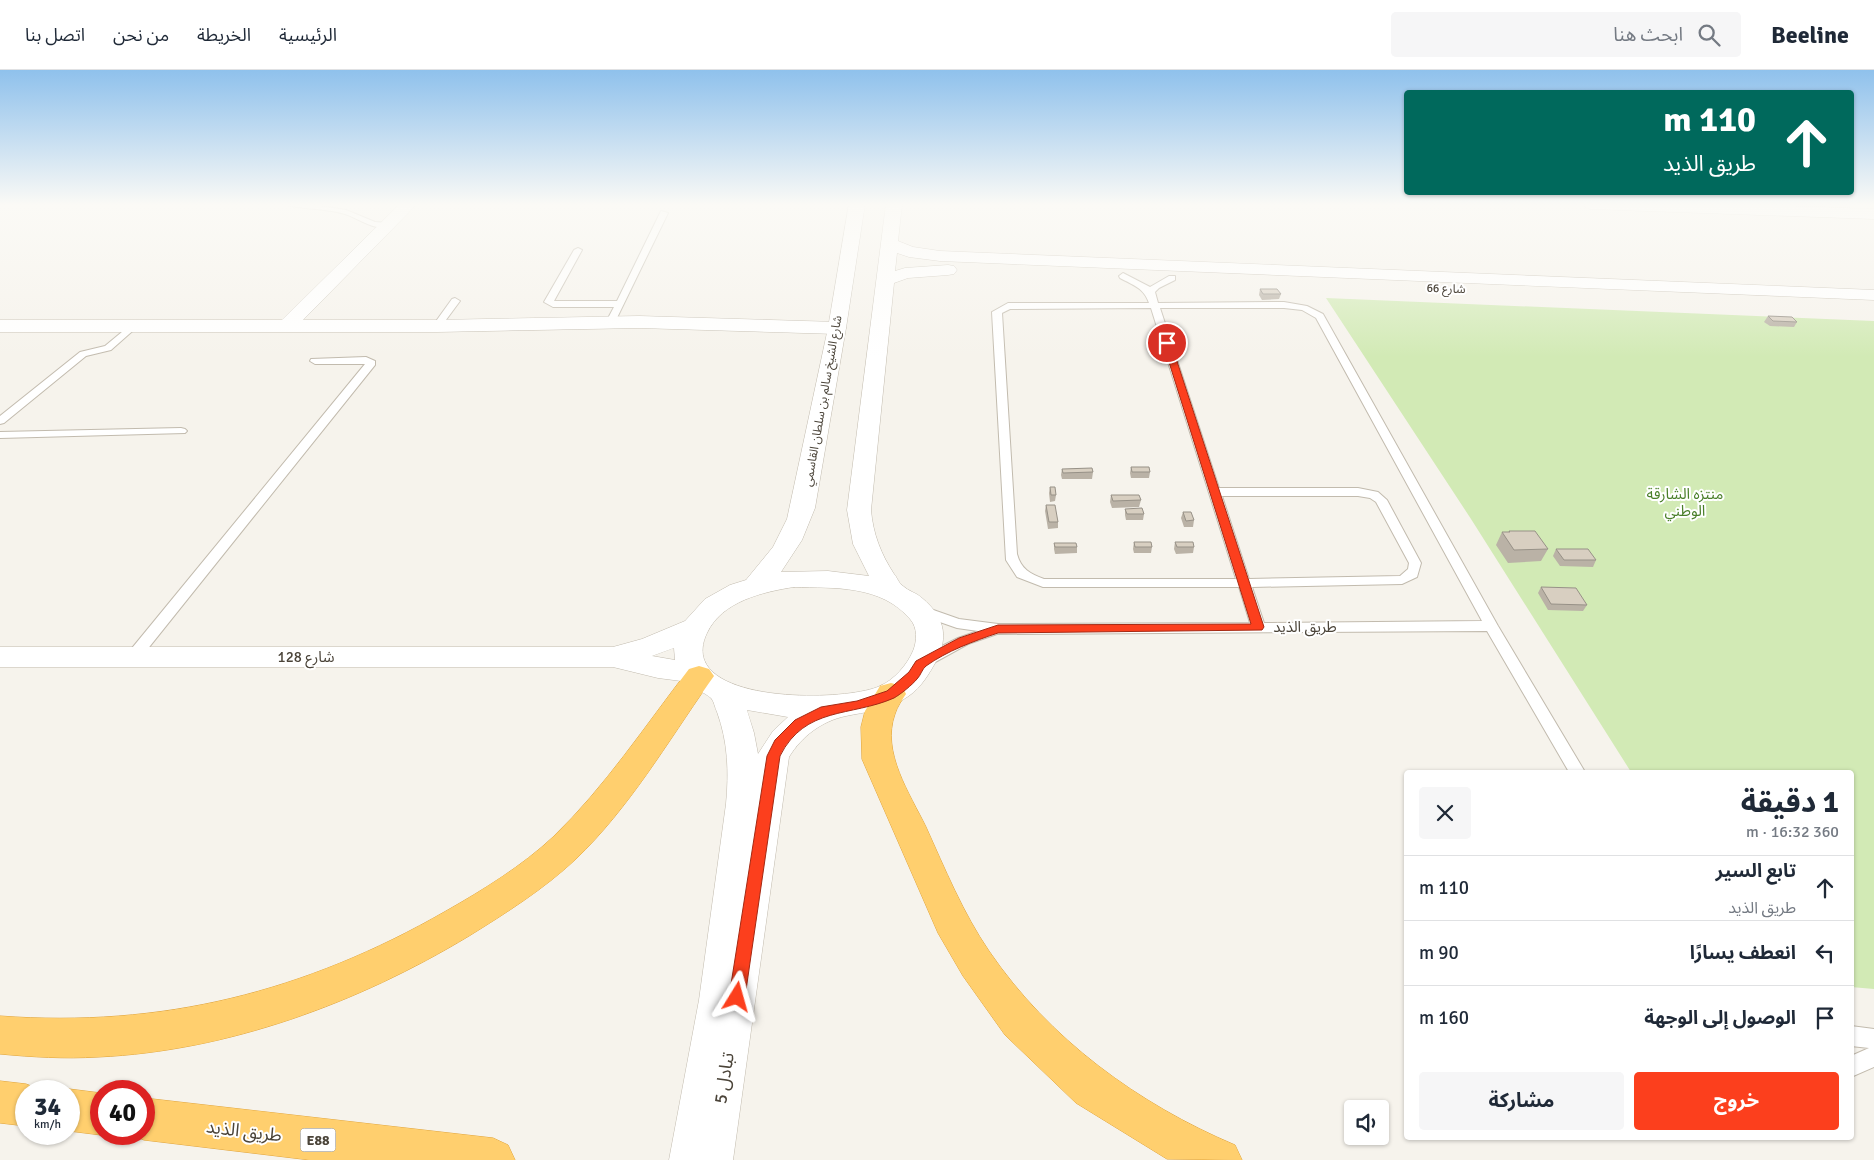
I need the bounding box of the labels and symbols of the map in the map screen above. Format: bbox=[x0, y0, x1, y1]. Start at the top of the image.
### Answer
street label: شارع 66 bbox=[1426, 281, 1466, 298]
street label: شارع الشيخ سالم بن سلطان القاسمي bbox=[801, 314, 847, 488]
pin bbox=[1146, 322, 1188, 364]
park label: منتزه الشارقة الوطني bbox=[1647, 485, 1723, 522]
street label: طريق الذيد bbox=[1273, 618, 1337, 637]
street label: شارع 128 bbox=[278, 648, 335, 669]
position arrow bbox=[710, 970, 762, 1022]
street label: تبادل 5 bbox=[709, 1051, 739, 1105]
speed limit sign: 40 bbox=[90, 1080, 155, 1145]
street label: طريق الذيد bbox=[205, 1115, 283, 1147]
road number: E88 bbox=[300, 1128, 336, 1152]

